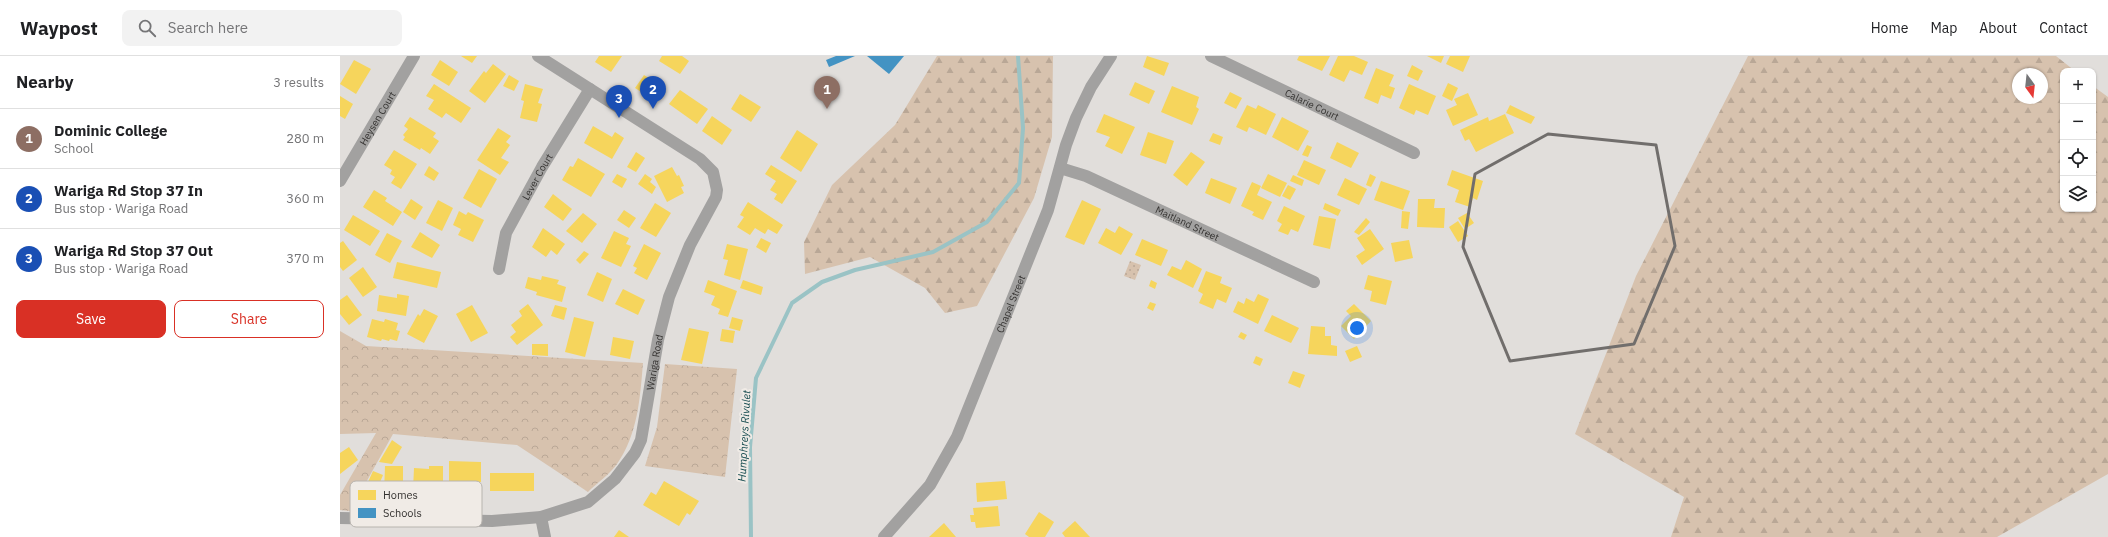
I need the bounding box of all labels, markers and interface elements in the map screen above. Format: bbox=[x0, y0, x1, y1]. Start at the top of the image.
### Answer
search box bbox=[122, 10, 402, 46]
text: Waypost bbox=[20, 16, 98, 40]
icon: search bbox=[136, 17, 158, 39]
text: Search here bbox=[168, 18, 248, 37]
text: Home bbox=[1871, 19, 1908, 37]
text: Map bbox=[1930, 19, 1957, 37]
text: About bbox=[1979, 19, 2017, 37]
text: Contact bbox=[2039, 19, 2088, 37]
north arrow bbox=[2012, 68, 2048, 104]
map controls bbox=[2060, 68, 2096, 212]
button: + bbox=[2060, 68, 2096, 104]
text: Nearby bbox=[16, 71, 74, 93]
text: 3 results bbox=[273, 74, 324, 91]
pin: 2 bbox=[640, 76, 666, 109]
pin: 1 bbox=[814, 76, 840, 109]
pin: 3 bbox=[606, 85, 632, 118]
street label: Calarie Court bbox=[1283, 86, 1342, 123]
street label: Heysen Court bbox=[356, 88, 398, 148]
button: − bbox=[2060, 104, 2096, 140]
text: Dominic College bbox=[54, 121, 167, 140]
text: 1 bbox=[25, 130, 33, 147]
text: 280 m bbox=[286, 130, 324, 147]
text: School bbox=[54, 140, 94, 157]
button: locate bbox=[2060, 140, 2096, 176]
street label: Lever Court bbox=[519, 151, 556, 202]
button: layers bbox=[2060, 176, 2096, 212]
text: Wariga Rd Stop 37 In bbox=[54, 181, 203, 200]
text: 2 bbox=[25, 190, 33, 207]
text: 360 m bbox=[286, 190, 324, 207]
text: Bus stop · Wariga Road bbox=[54, 200, 188, 217]
street label: Maitland Street bbox=[1153, 203, 1222, 244]
text: Wariga Rd Stop 37 Out bbox=[54, 241, 213, 260]
text: 3 bbox=[25, 250, 33, 267]
text: 370 m bbox=[286, 250, 324, 267]
text: Bus stop · Wariga Road bbox=[54, 260, 188, 277]
street label: Chapel Street bbox=[993, 273, 1028, 335]
button: Save bbox=[16, 300, 166, 338]
button: Share bbox=[174, 300, 324, 338]
your location bbox=[1347, 318, 1367, 338]
street label: Wariga Road bbox=[643, 333, 666, 391]
water label: Humphreys Rivulet bbox=[735, 389, 753, 482]
legend bbox=[350, 481, 482, 527]
text: Homes bbox=[383, 488, 418, 502]
text: Schools bbox=[383, 506, 422, 520]

